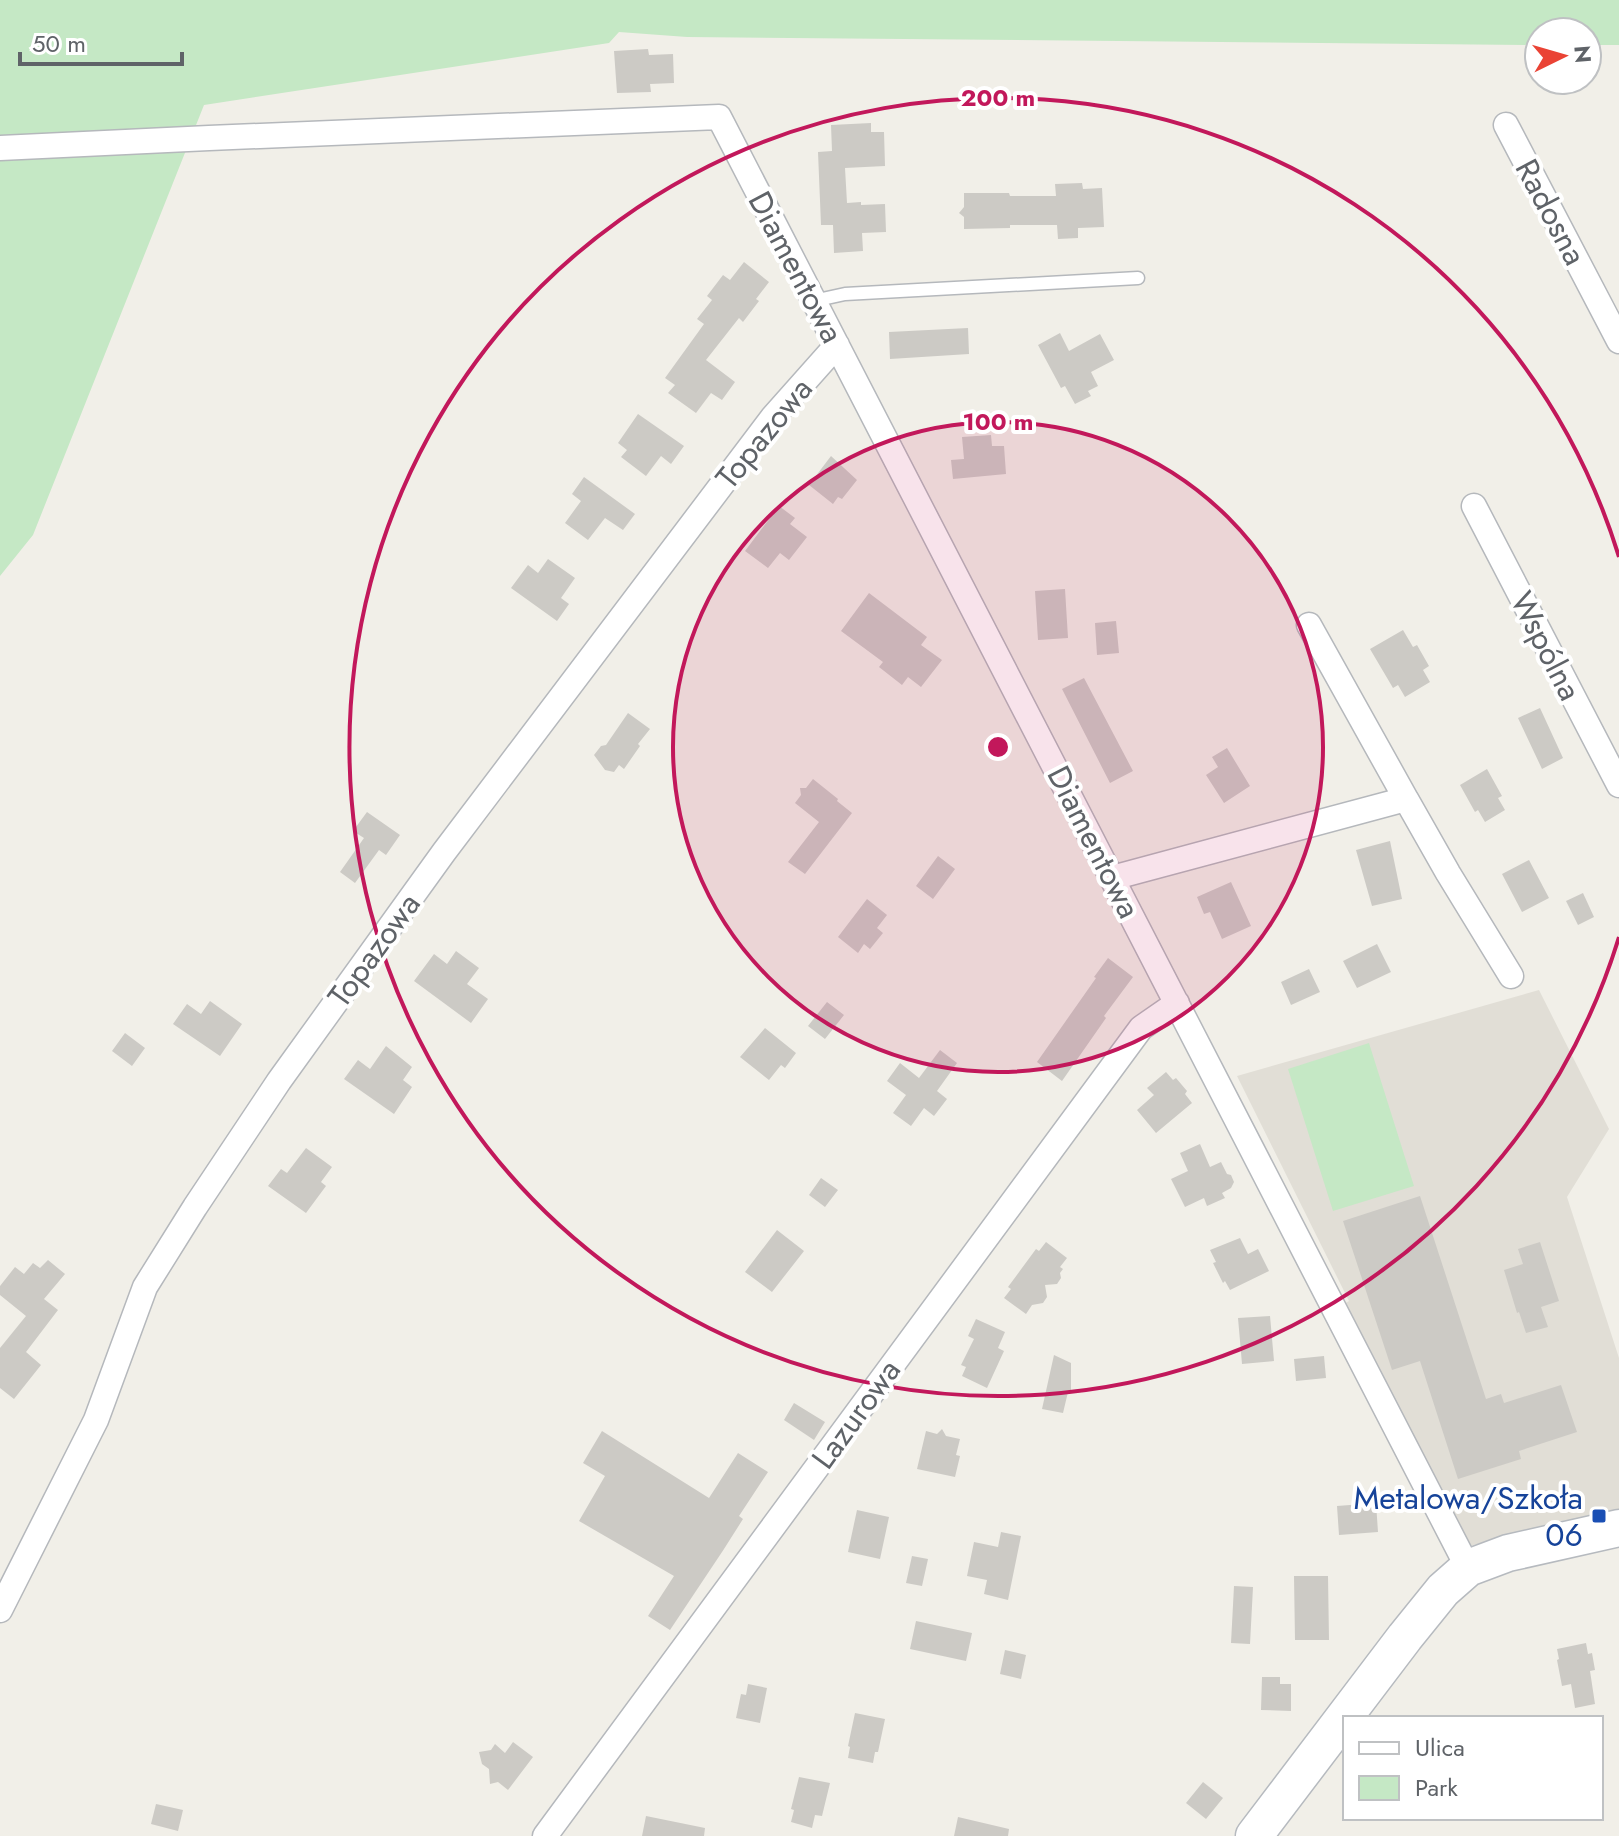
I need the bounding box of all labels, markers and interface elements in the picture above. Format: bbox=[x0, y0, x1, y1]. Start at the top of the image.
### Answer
scale bar bbox=[20, 16, 182, 66]
north arrow bbox=[1523, 16, 1603, 96]
text: 50 m bbox=[32, 26, 86, 61]
text: N bbox=[1566, 44, 1600, 64]
text: 200 m bbox=[961, 80, 1035, 115]
street label: Radosna bbox=[1504, 151, 1598, 273]
street label: Diamentowa bbox=[737, 183, 855, 351]
street label: Topazowa bbox=[705, 368, 823, 498]
text: 100 m bbox=[963, 404, 1033, 439]
street label: Wspólna bbox=[1499, 584, 1593, 708]
centre of rings bbox=[984, 733, 1012, 761]
street label: Diamentowa bbox=[1036, 758, 1152, 926]
street label: Topazowa bbox=[317, 883, 431, 1017]
street label: Lazurowa bbox=[800, 1350, 912, 1478]
place label: Metalowa/Szkoła 06 bbox=[1353, 1475, 1583, 1558]
marker: Metalowa/Szkoła 06 bbox=[1590, 1507, 1608, 1525]
legend bbox=[1343, 1716, 1603, 1820]
text: Ulica bbox=[1415, 1730, 1465, 1765]
text: Park bbox=[1415, 1770, 1458, 1805]

